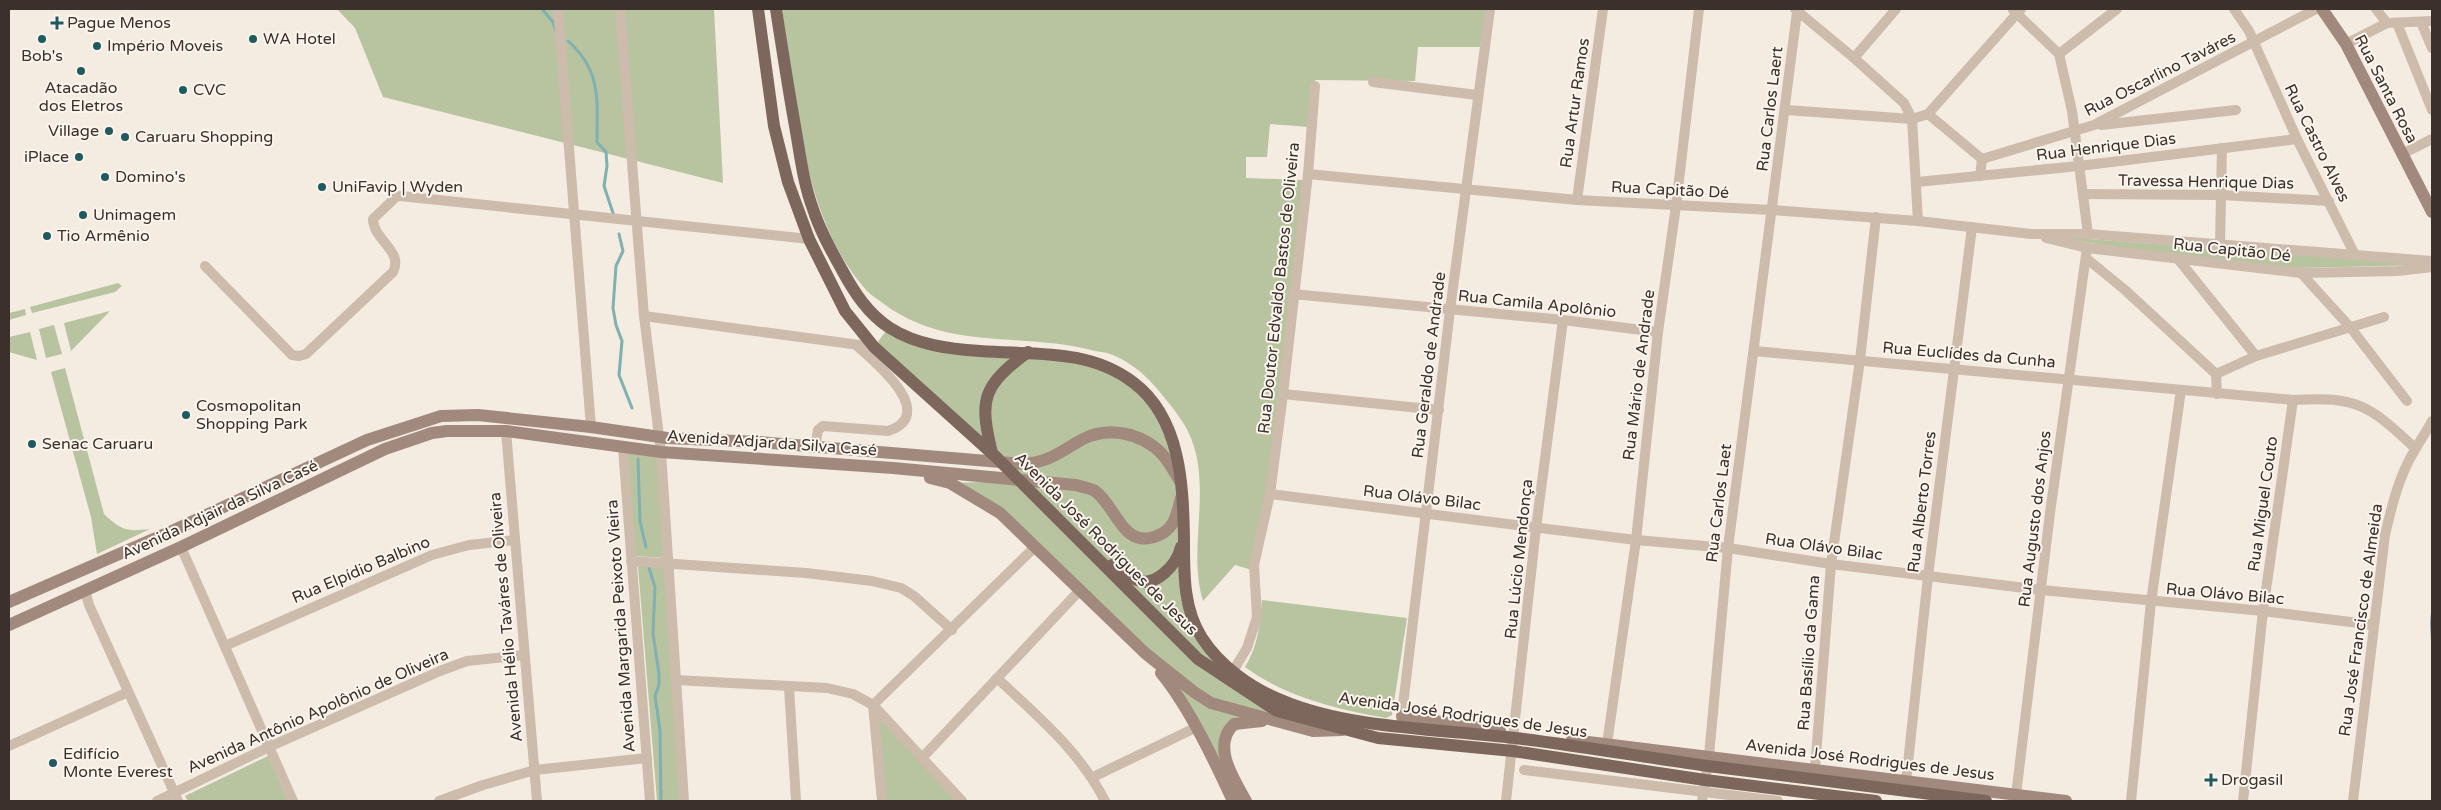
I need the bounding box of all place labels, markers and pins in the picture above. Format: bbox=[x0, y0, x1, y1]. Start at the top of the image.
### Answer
place label: Pague Menos bbox=[67, 13, 171, 33]
marker: Pague Menos bbox=[51, 17, 63, 29]
place label: WA Hotel bbox=[263, 29, 336, 49]
marker: Bob's bbox=[36, 33, 48, 45]
marker: WA Hotel bbox=[247, 33, 259, 45]
place label: Império Moveis bbox=[107, 36, 223, 56]
marker: Império Moveis bbox=[91, 40, 103, 52]
place label: Bob's bbox=[21, 46, 63, 66]
marker: Atacadão dos Eletros bbox=[75, 65, 87, 77]
place label: Atacadão dos Eletros bbox=[39, 78, 123, 116]
place label: CVC bbox=[193, 80, 226, 100]
marker: CVC bbox=[177, 84, 189, 96]
place label: Village bbox=[48, 121, 99, 141]
marker: Village bbox=[103, 125, 115, 137]
place label: Caruaru Shopping bbox=[135, 127, 273, 147]
marker: Caruaru Shopping bbox=[119, 131, 131, 143]
place label: iPlace bbox=[24, 147, 69, 167]
marker: iPlace bbox=[73, 151, 85, 163]
place label: Domino's bbox=[115, 167, 186, 187]
marker: Domino's bbox=[99, 171, 111, 183]
place label: UniFavip | Wyden bbox=[332, 177, 463, 197]
marker: UniFavip | Wyden bbox=[316, 181, 328, 193]
place label: Unimagem bbox=[93, 205, 176, 225]
marker: Unimagem bbox=[77, 209, 89, 221]
place label: Tio Armênio bbox=[57, 226, 150, 246]
marker: Tio Armênio bbox=[41, 230, 53, 242]
place label: Cosmopolitan Shopping Park bbox=[196, 396, 308, 434]
marker: Cosmopolitan Shopping Park bbox=[180, 409, 192, 421]
place label: Senac Caruaru bbox=[42, 434, 153, 454]
marker: Senac Caruaru bbox=[26, 438, 38, 450]
place label: Edifício Monte Everest bbox=[63, 744, 173, 782]
marker: Edifício Monte Everest bbox=[47, 757, 59, 769]
place label: Drogasil bbox=[2221, 770, 2283, 790]
marker: Drogasil bbox=[2205, 774, 2217, 786]

